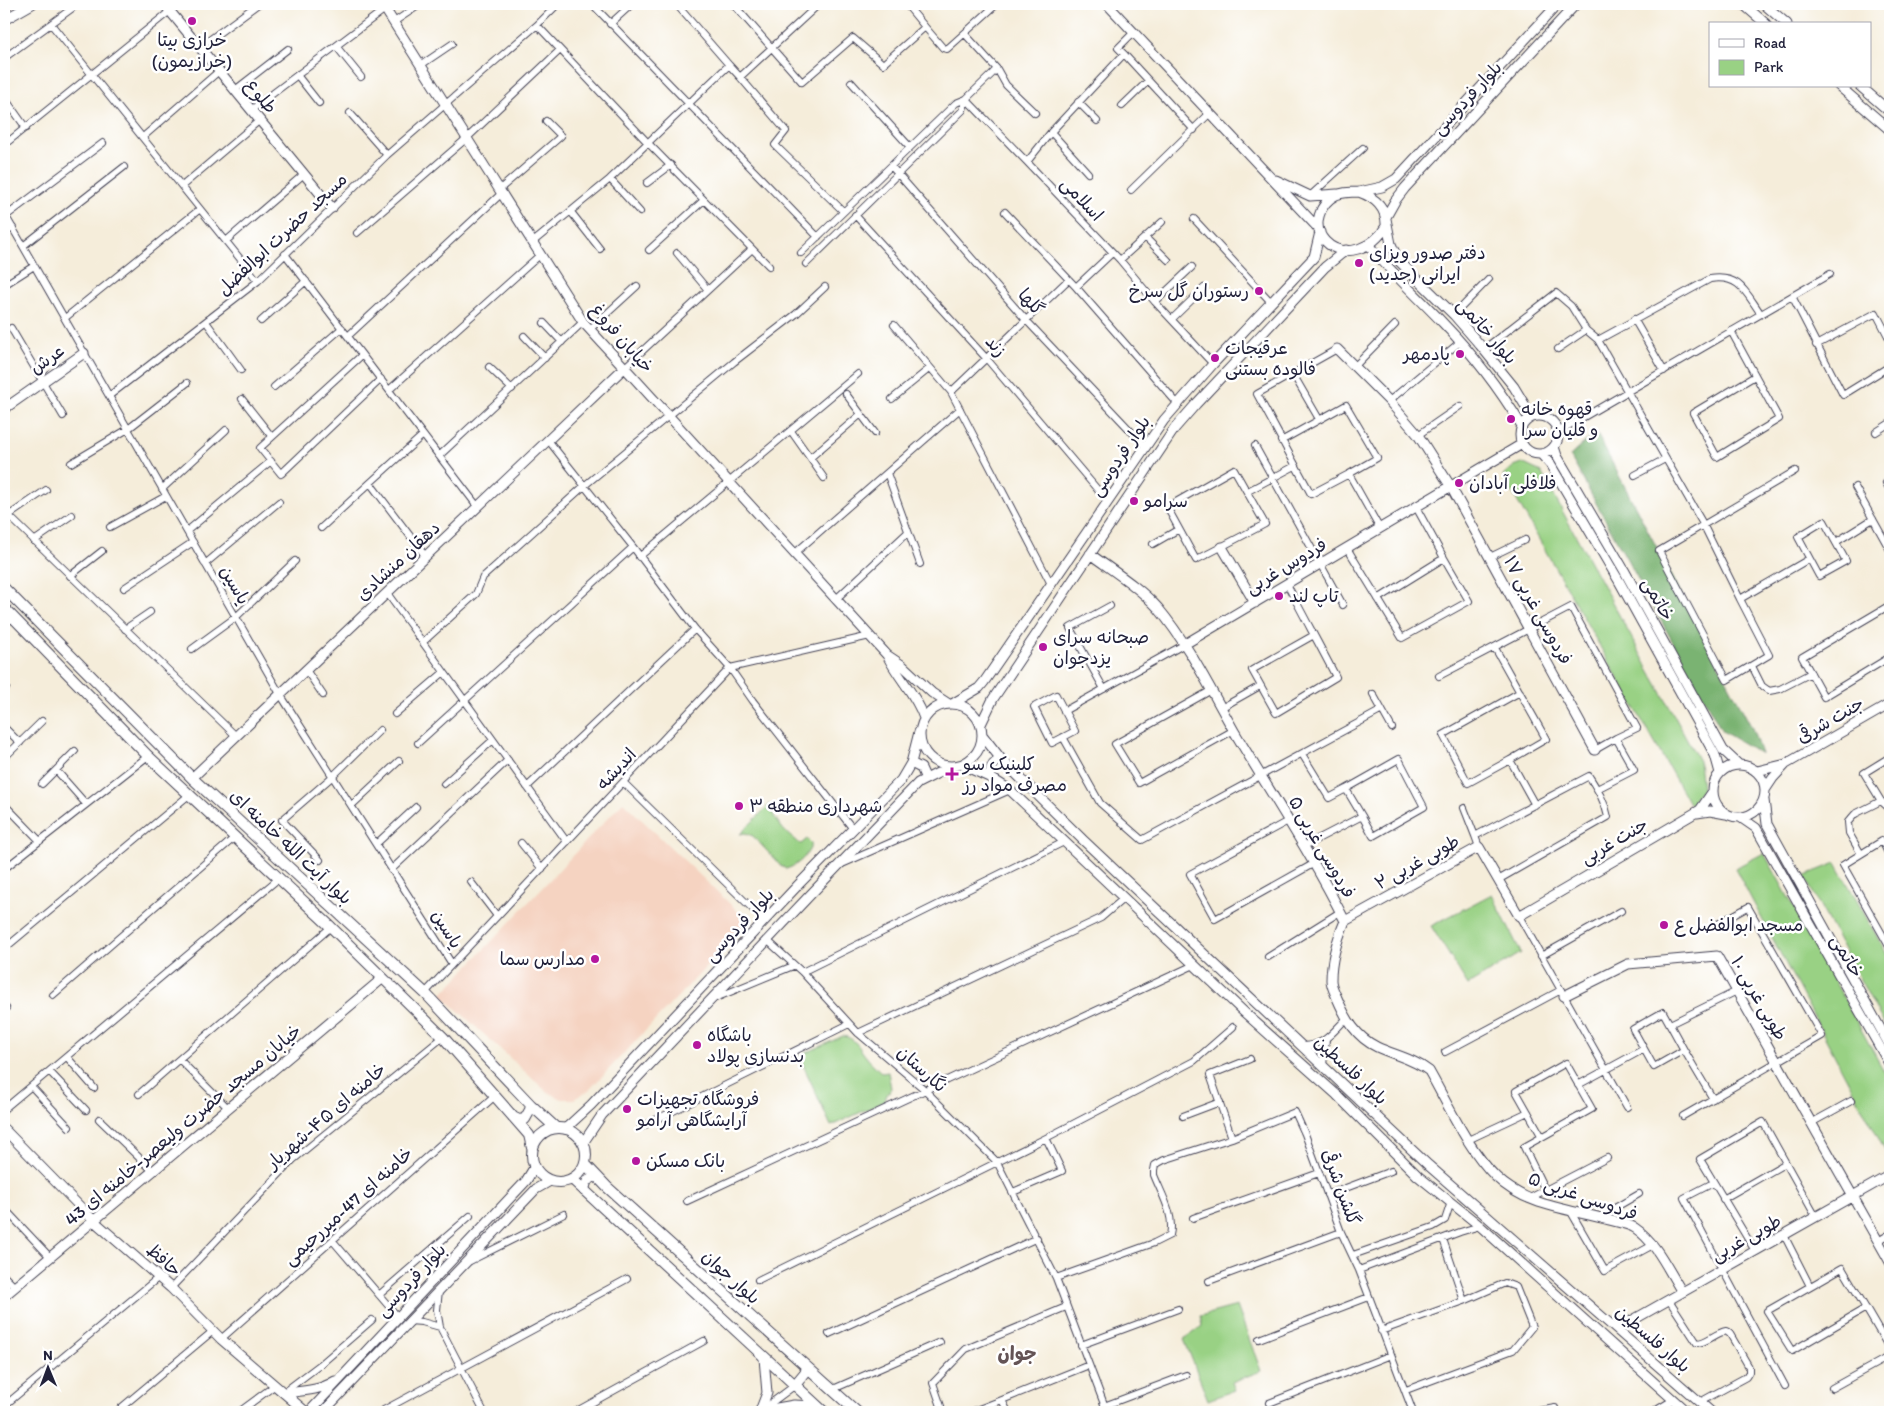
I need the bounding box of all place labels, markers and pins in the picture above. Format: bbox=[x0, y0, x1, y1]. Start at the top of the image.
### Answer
marker: خرازی بیتا (خرازیمون) bbox=[186, 15, 198, 27]
place label: خرازی بیتا (خرازیمون) bbox=[152, 29, 232, 72]
place label: دفتر صدور ویزای ایرانی (جدید) bbox=[1369, 242, 1486, 285]
marker: دفتر صدور ویزای ایرانی (جدید) bbox=[1353, 257, 1365, 269]
place label: رستوران گل سرخ bbox=[1129, 280, 1249, 303]
marker: رستوران گل سرخ bbox=[1253, 285, 1265, 297]
place label: عرقیجات فالوده بستنی bbox=[1225, 337, 1316, 380]
place label: پادمهر bbox=[1401, 343, 1450, 366]
marker: پادمهر bbox=[1454, 348, 1466, 360]
marker: عرقیجات فالوده بستنی bbox=[1209, 352, 1221, 364]
place label: قهوه خانه و قلیان سرا bbox=[1521, 398, 1598, 441]
marker: قهوه خانه و قلیان سرا bbox=[1505, 413, 1517, 425]
place label: فلافلی آبادان bbox=[1469, 472, 1557, 494]
marker: فلافلی آبادان bbox=[1453, 477, 1465, 489]
place label: سرامو bbox=[1142, 490, 1188, 512]
marker: سرامو bbox=[1128, 495, 1140, 507]
place label: تاپ لند bbox=[1289, 585, 1339, 608]
marker: تاپ لند bbox=[1273, 590, 1285, 602]
place label: صبحانه سرای یزدجوان bbox=[1053, 626, 1149, 669]
marker: صبحانه سرای یزدجوان bbox=[1037, 641, 1049, 653]
place label: کلینیک سو مصرف مواد رز bbox=[961, 753, 1067, 796]
marker: کلینیک سو مصرف مواد رز bbox=[945, 767, 959, 781]
place label: شهرداری منطقه ۳ bbox=[749, 795, 883, 817]
marker: شهرداری منطقه ۳ bbox=[733, 800, 745, 812]
place label: مسجد ابوالفضل ع bbox=[1674, 914, 1803, 937]
marker: مسجد ابوالفضل ع bbox=[1658, 919, 1670, 931]
place label: مدارس سما bbox=[500, 948, 585, 970]
marker: مدارس سما bbox=[589, 953, 601, 965]
place label: باشگاه بدنسازی پولاد bbox=[707, 1024, 804, 1068]
marker: باشگاه بدنسازی پولاد bbox=[691, 1039, 703, 1051]
place label: فروشگاه تجهیزات آرایشگاهی آرامو bbox=[635, 1088, 759, 1131]
marker: فروشگاه تجهیزات آرایشگاهی آرامو bbox=[621, 1103, 633, 1115]
place label: بانک مسکن bbox=[646, 1150, 725, 1172]
marker: بانک مسکن bbox=[630, 1155, 642, 1167]

